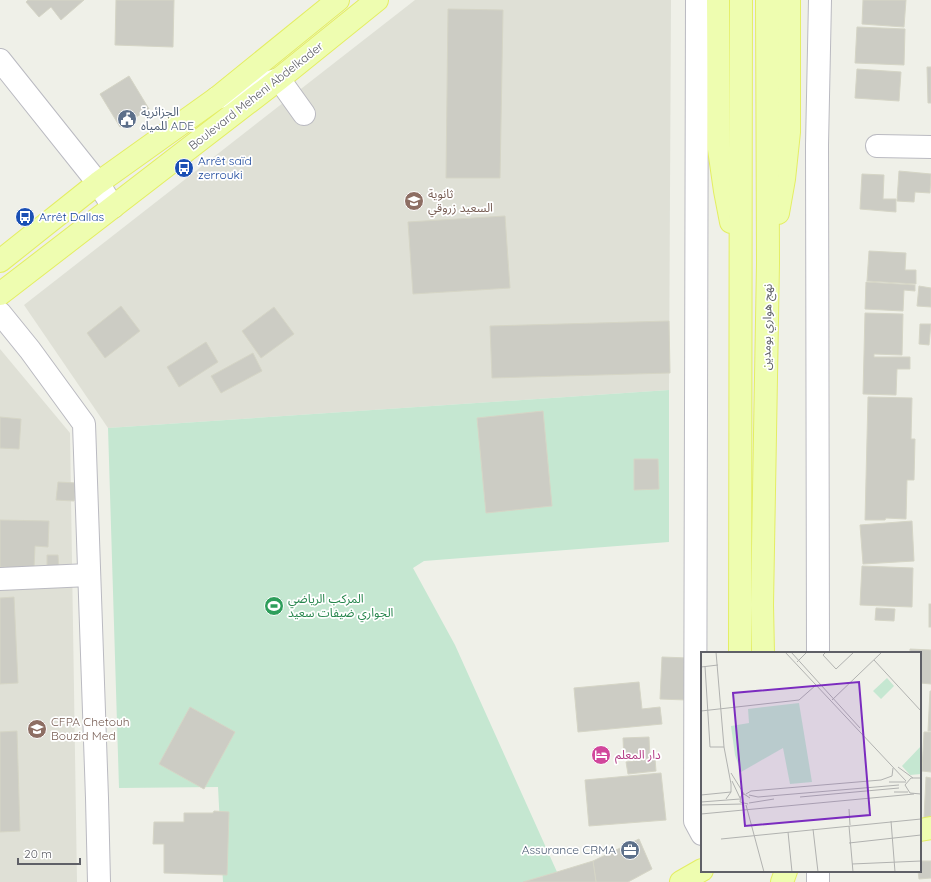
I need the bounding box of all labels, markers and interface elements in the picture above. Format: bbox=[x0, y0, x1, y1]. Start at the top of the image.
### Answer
street label: Boulevard Meheni Abdelkader bbox=[185, 38, 326, 153]
place label: الجزائرية للمياه ADE bbox=[141, 104, 194, 133]
public building icon: الجزائرية للمياه ADE bbox=[116, 108, 138, 130]
place label: Arrêt saïd zerrouki bbox=[198, 153, 252, 182]
bus stop icon: Arrêt saïd zerrouki bbox=[173, 157, 195, 179]
place label: ثانوية السعيد زروقي bbox=[428, 186, 493, 218]
school or university icon: ثانوية السعيد زروقي bbox=[403, 190, 425, 212]
bus stop icon: Arrêt Dallas bbox=[14, 206, 36, 228]
place label: Arrêt Dallas bbox=[39, 209, 105, 224]
street label: نهج هواري بومدين bbox=[758, 284, 778, 370]
place label: المركب الرياضي الجواري ضيفات سعيد bbox=[288, 591, 394, 623]
sports icon: المركب الرياضي الجواري ضيفات سعيد bbox=[263, 595, 285, 617]
inset map bbox=[701, 652, 921, 872]
place label: CFPA Chetouh Bouzid Med bbox=[51, 714, 130, 743]
school or university icon: CFPA Chetouh Bouzid Med bbox=[26, 718, 48, 740]
hotel icon: دار المعلم bbox=[590, 744, 612, 766]
place label: دار المعلم bbox=[615, 747, 661, 764]
office icon: Assurance CRMA bbox=[619, 839, 641, 861]
scale bar bbox=[18, 840, 80, 866]
place label: Assurance CRMA bbox=[522, 842, 616, 857]
text: 20 m bbox=[24, 846, 52, 861]

